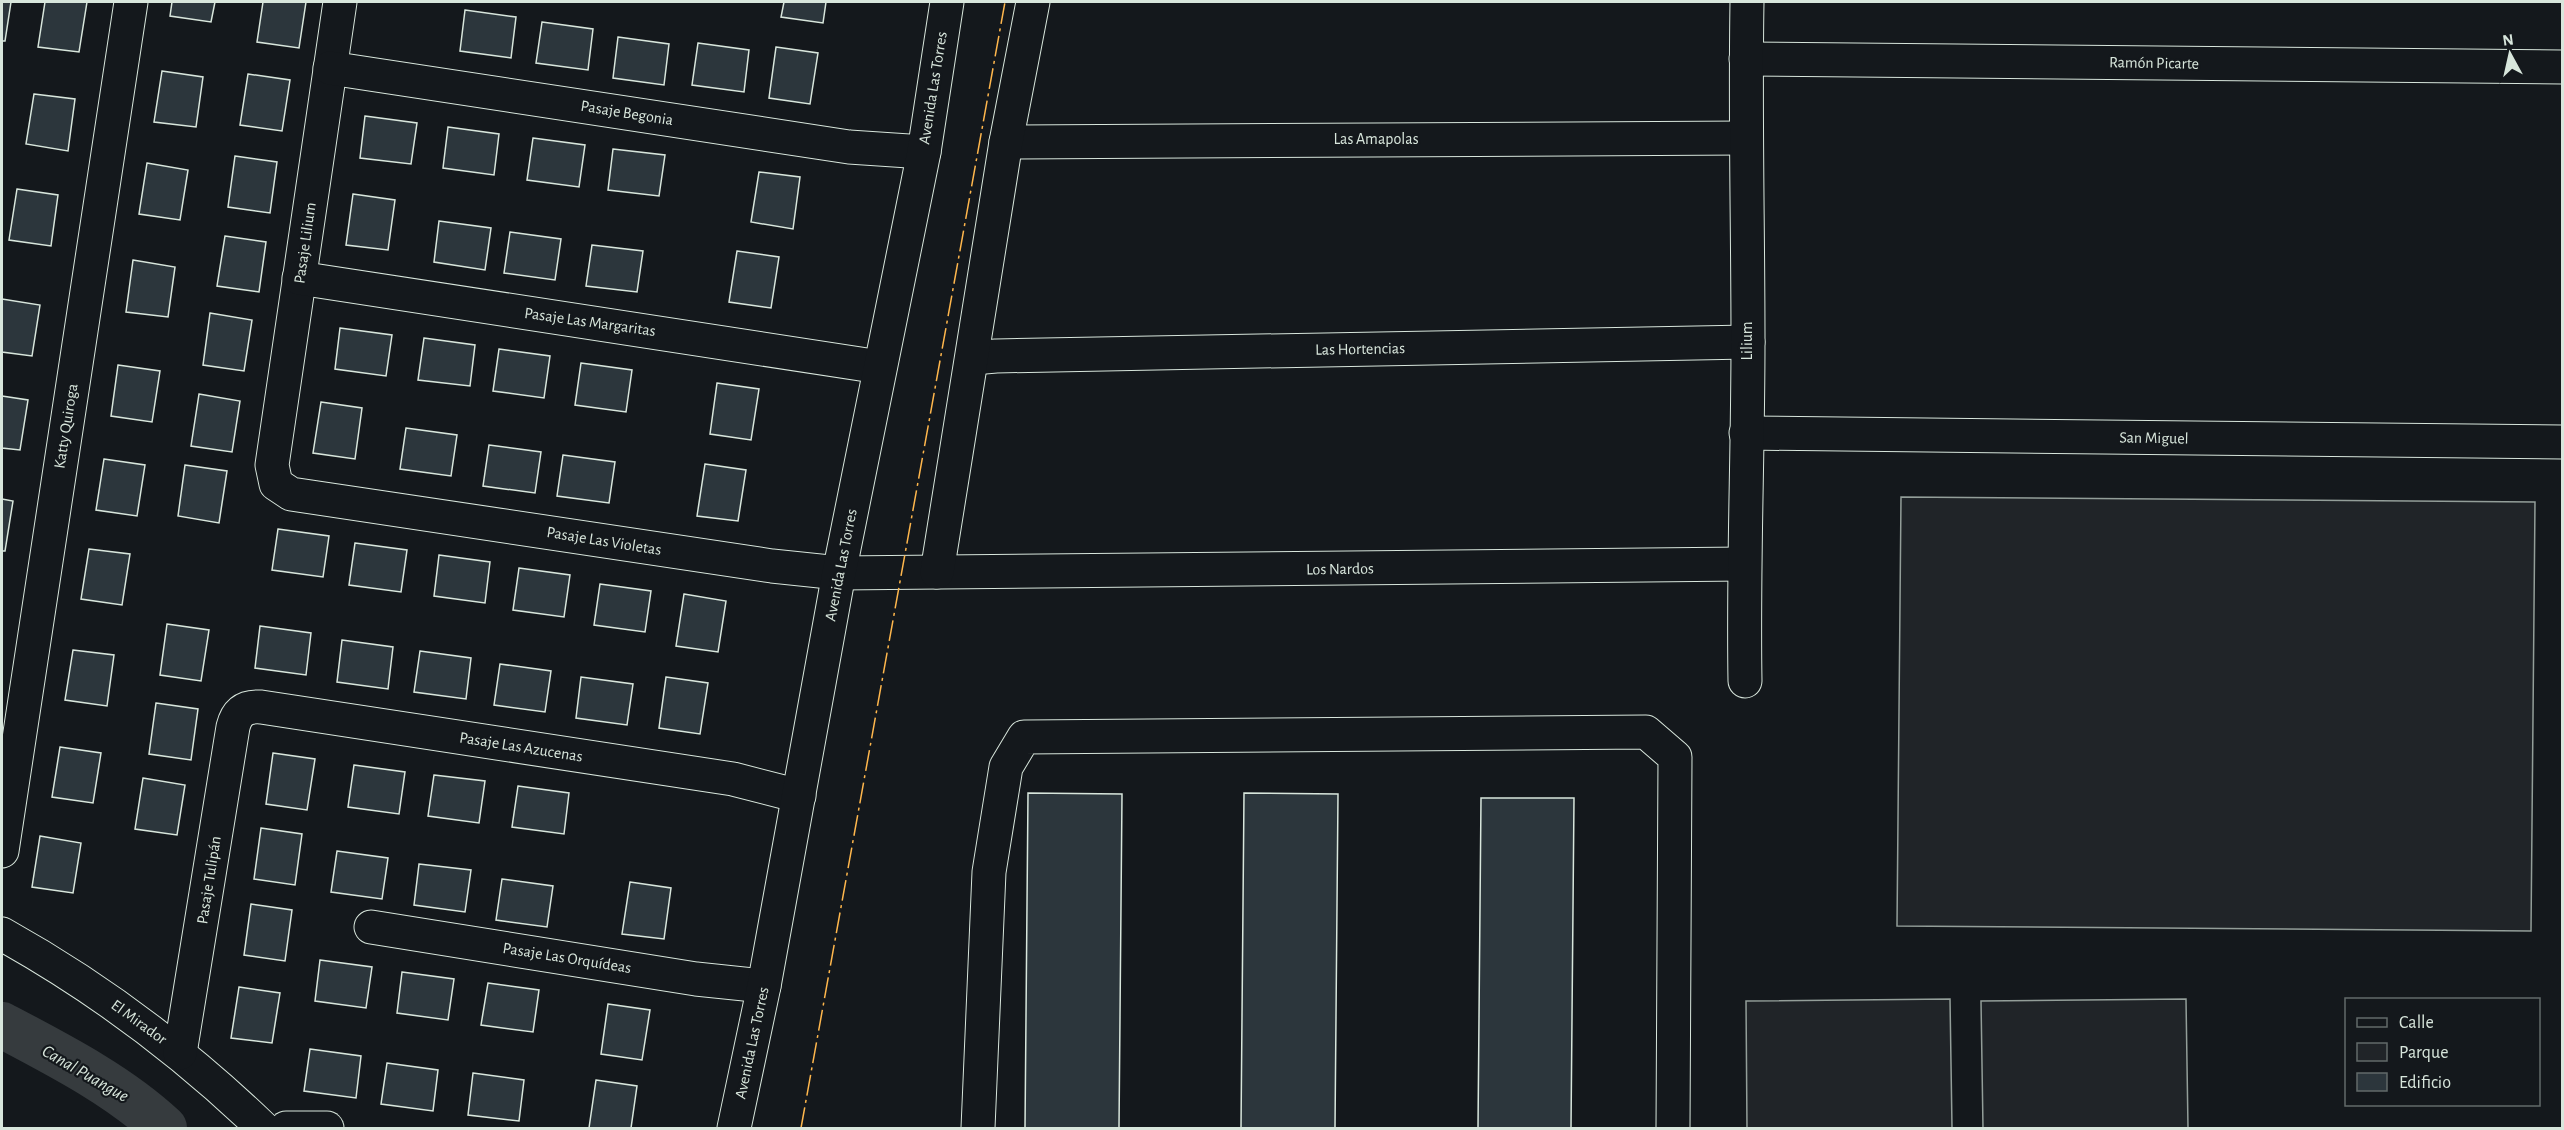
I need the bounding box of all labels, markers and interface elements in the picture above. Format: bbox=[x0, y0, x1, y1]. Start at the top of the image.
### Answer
north arrow bbox=[2480, 24, 2540, 84]
street label: Avenida Las Torres bbox=[916, 30, 950, 146]
text: N bbox=[2501, 31, 2515, 49]
street label: Ramón Picarte bbox=[2109, 54, 2199, 72]
street label: Pasaje Begonia bbox=[579, 98, 674, 129]
street label: Las Amapolas bbox=[1333, 131, 1419, 147]
street label: Pasaje Lilium bbox=[291, 201, 320, 285]
street label: Pasaje Las Margaritas bbox=[523, 305, 657, 340]
street label: Lilium bbox=[1739, 321, 1755, 361]
street label: Las Hortencias bbox=[1315, 340, 1405, 358]
street label: Katty Quiroga bbox=[51, 382, 82, 470]
street label: San Miguel bbox=[2119, 429, 2189, 447]
street label: Avenida Las Torres bbox=[822, 507, 860, 622]
street label: Pasaje Las Violetas bbox=[545, 524, 663, 559]
street label: Los Nardos bbox=[1306, 560, 1374, 578]
street label: Pasaje Las Azucenas bbox=[458, 729, 584, 766]
street label: Pasaje Tulipán bbox=[194, 835, 225, 925]
street label: Pasaje Las Orquídeas bbox=[501, 940, 633, 977]
street label: Avenida Las Torres bbox=[732, 986, 772, 1100]
street label: El Mirador bbox=[108, 997, 170, 1048]
legend bbox=[2345, 998, 2540, 1106]
text: Calle bbox=[2399, 1014, 2434, 1032]
water label: Canal Puangue bbox=[39, 1042, 132, 1106]
text: Parque bbox=[2399, 1044, 2448, 1062]
text: Edificio bbox=[2399, 1074, 2451, 1092]

